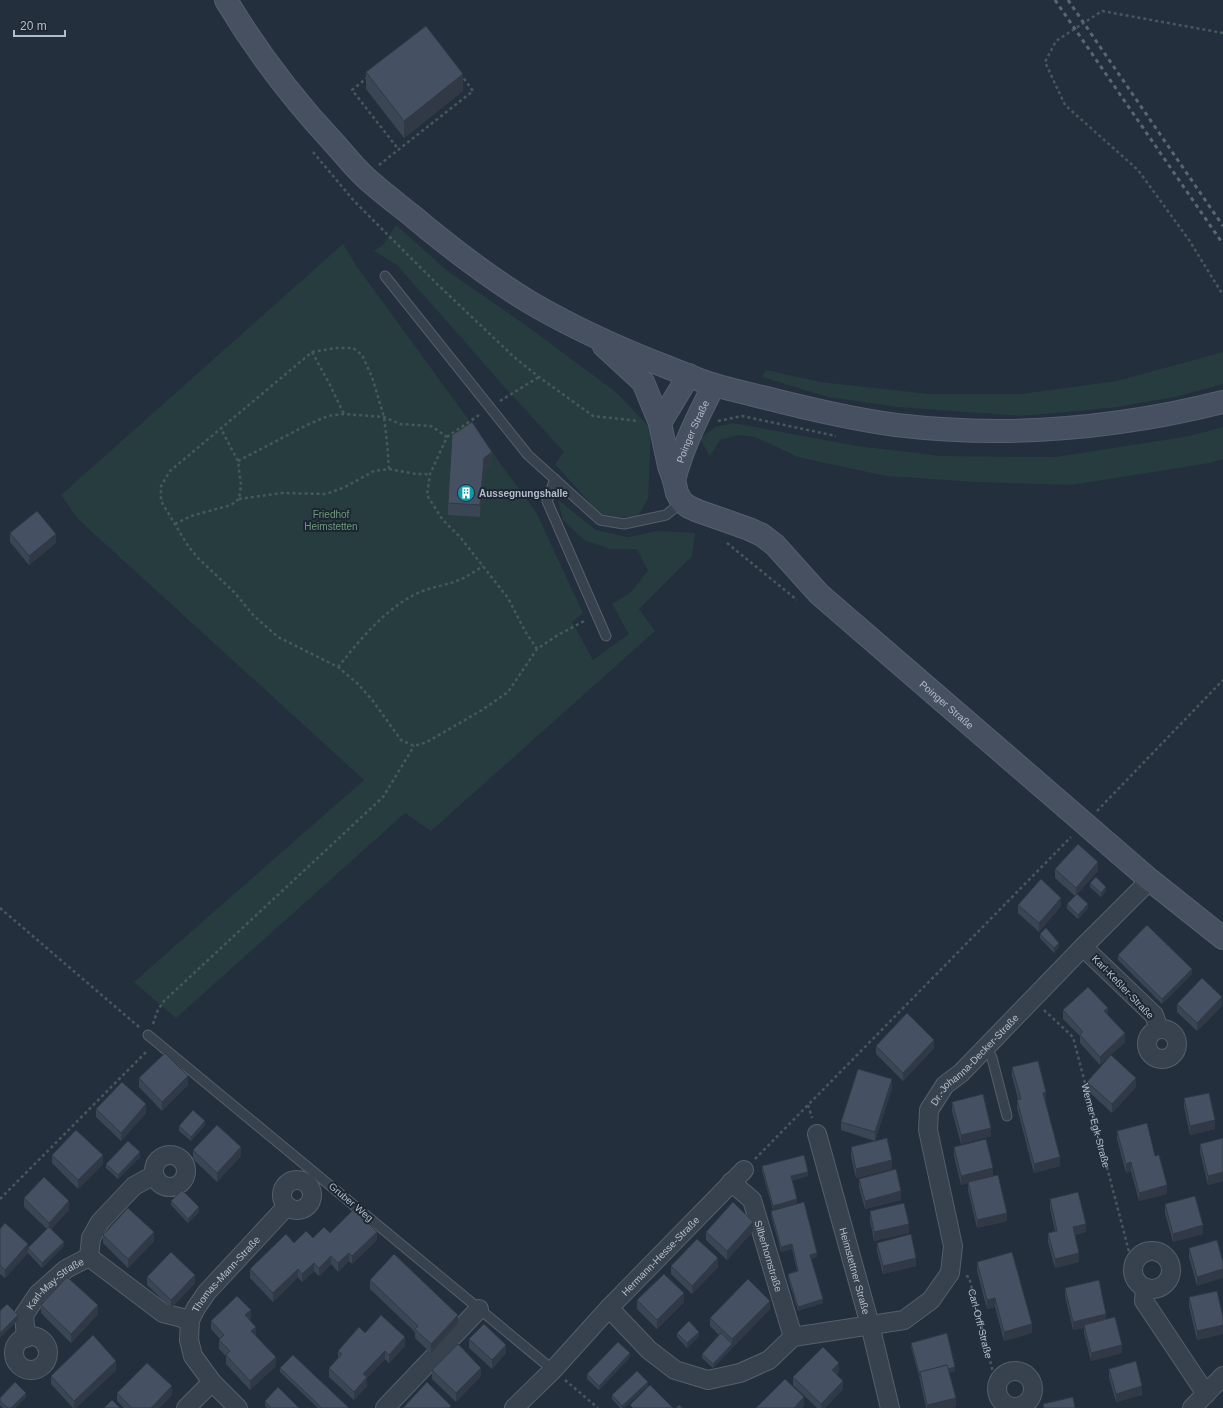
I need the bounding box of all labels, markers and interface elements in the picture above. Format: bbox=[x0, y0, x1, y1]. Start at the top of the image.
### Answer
scale bar bbox=[14, 12, 65, 38]
text: 20 m bbox=[20, 19, 47, 33]
street label: Poinger Straße bbox=[674, 398, 711, 464]
building icon: Aussegnungshalle bbox=[456, 483, 476, 503]
place label: Aussegnungshalle bbox=[479, 488, 568, 499]
park label: Friedhof Heimstetten bbox=[304, 509, 358, 532]
street label: Poinger Straße bbox=[918, 678, 976, 731]
street label: Karl-Keßler-Straße bbox=[1090, 953, 1156, 1021]
street label: Dr.-Johanna-Decker-Straße bbox=[928, 1011, 1021, 1107]
street label: Werner-Egk-Straße bbox=[1080, 1082, 1112, 1169]
street label: Gruber Weg bbox=[327, 1180, 375, 1224]
street label: Hermann-Hesse-Straße bbox=[619, 1214, 701, 1298]
street label: Silberhornstraße bbox=[753, 1219, 785, 1293]
street label: Heimstettner Straße bbox=[838, 1226, 872, 1316]
street label: Thomas-Mann-Straße bbox=[189, 1233, 262, 1314]
street label: Karl-May-Straße bbox=[24, 1255, 86, 1311]
street label: Carl-Orff-Straße bbox=[967, 1287, 995, 1360]

